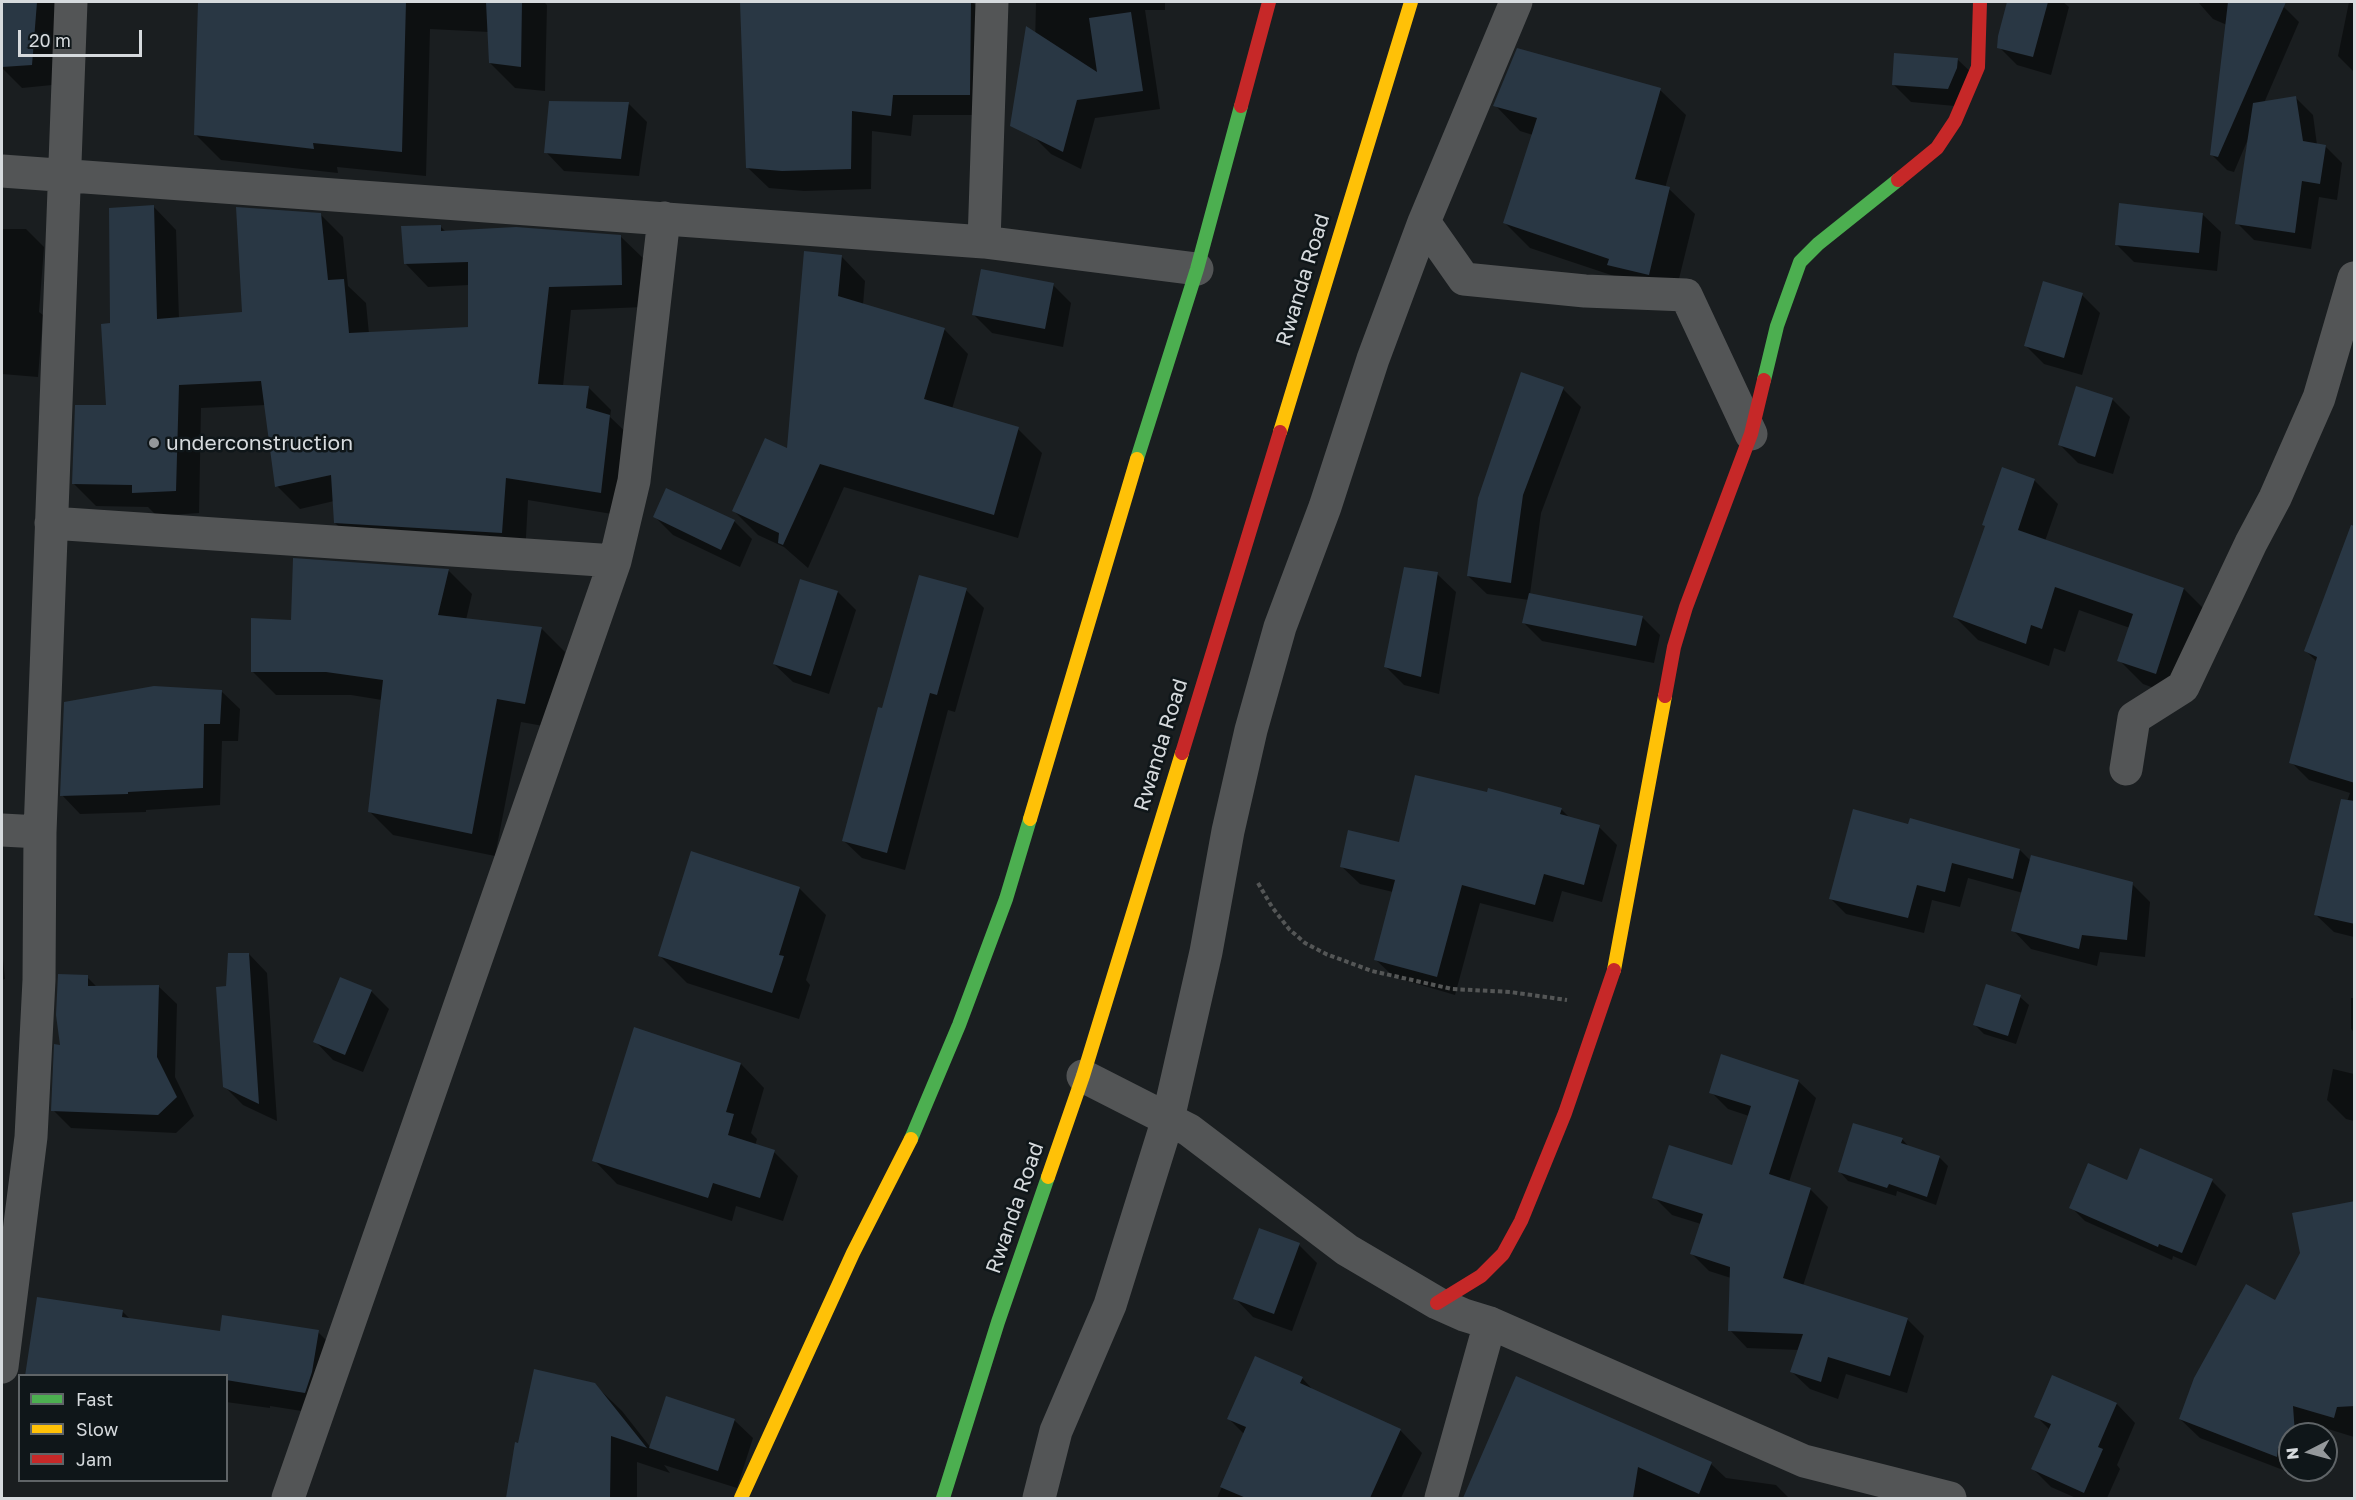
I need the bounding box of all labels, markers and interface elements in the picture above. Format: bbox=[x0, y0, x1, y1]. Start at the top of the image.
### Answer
scale bar bbox=[21, 18, 146, 56]
text: 20 m bbox=[29, 29, 71, 51]
street label: Rwanda Road bbox=[1271, 211, 1335, 349]
place label: underconstruction bbox=[166, 430, 353, 456]
marker: underconstruction bbox=[147, 436, 161, 450]
street label: Rwanda Road bbox=[1129, 676, 1193, 814]
street label: Rwanda Road bbox=[981, 1139, 1049, 1277]
legend bbox=[18, 1374, 228, 1482]
text: Fast bbox=[76, 1388, 113, 1410]
text: Slow bbox=[76, 1418, 118, 1440]
north arrow bbox=[2278, 1422, 2338, 1482]
text: N bbox=[2282, 1447, 2303, 1461]
text: Jam bbox=[76, 1448, 112, 1470]

